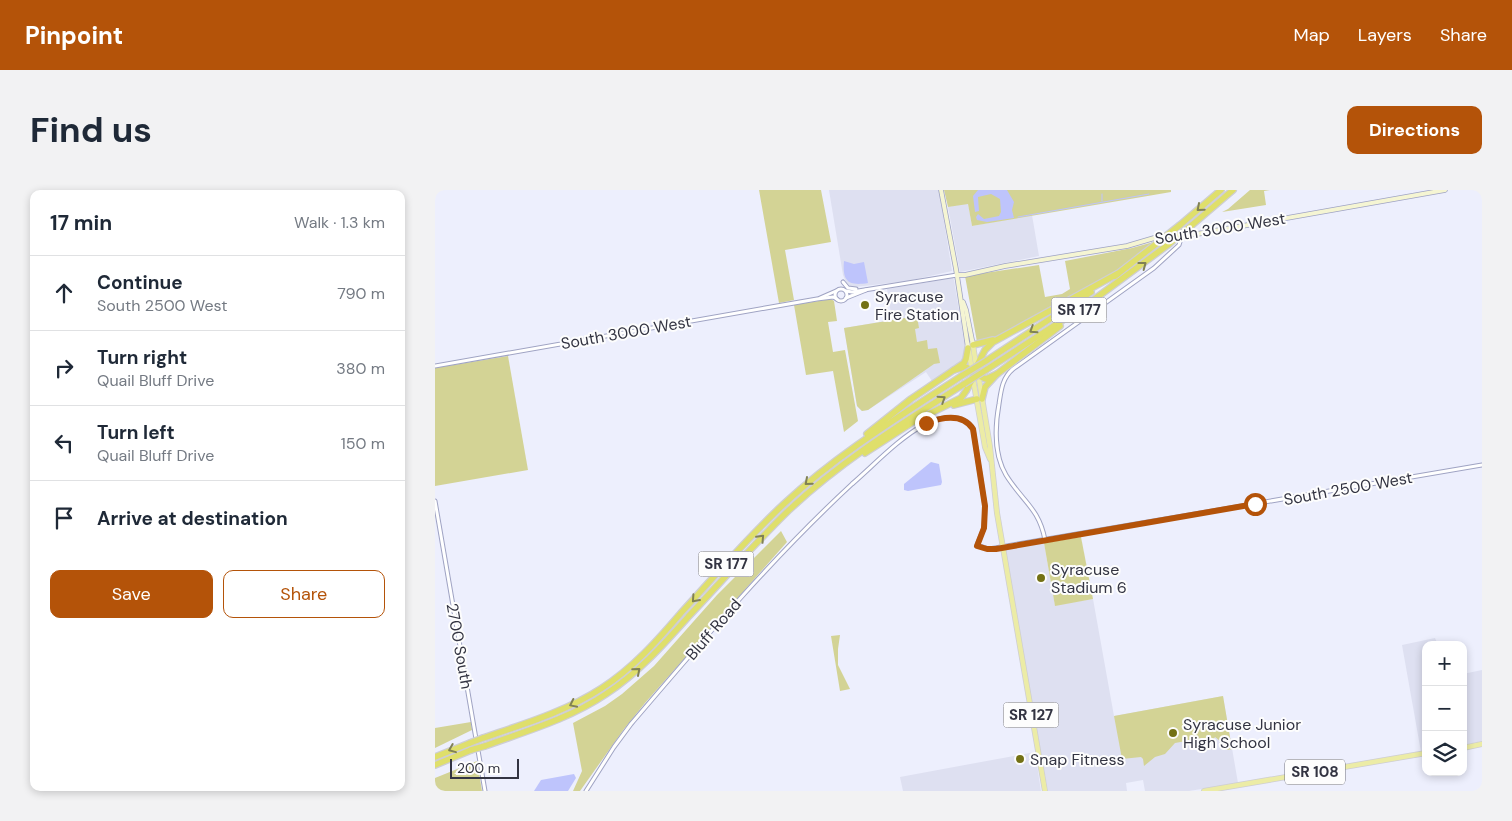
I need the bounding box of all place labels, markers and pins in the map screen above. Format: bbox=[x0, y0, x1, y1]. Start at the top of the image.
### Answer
place label: Syracuse Fire Station bbox=[875, 286, 959, 325]
marker: Syracuse Fire Station bbox=[859, 299, 871, 311]
place label: Syracuse Stadium 6 bbox=[1051, 559, 1127, 598]
marker: Syracuse Stadium 6 bbox=[1035, 572, 1047, 584]
place label: Syracuse Junior High School bbox=[1183, 714, 1301, 753]
marker: Syracuse Junior High School bbox=[1167, 727, 1179, 739]
place label: Snap Fitness bbox=[1030, 749, 1124, 770]
marker: Snap Fitness bbox=[1014, 753, 1026, 765]

